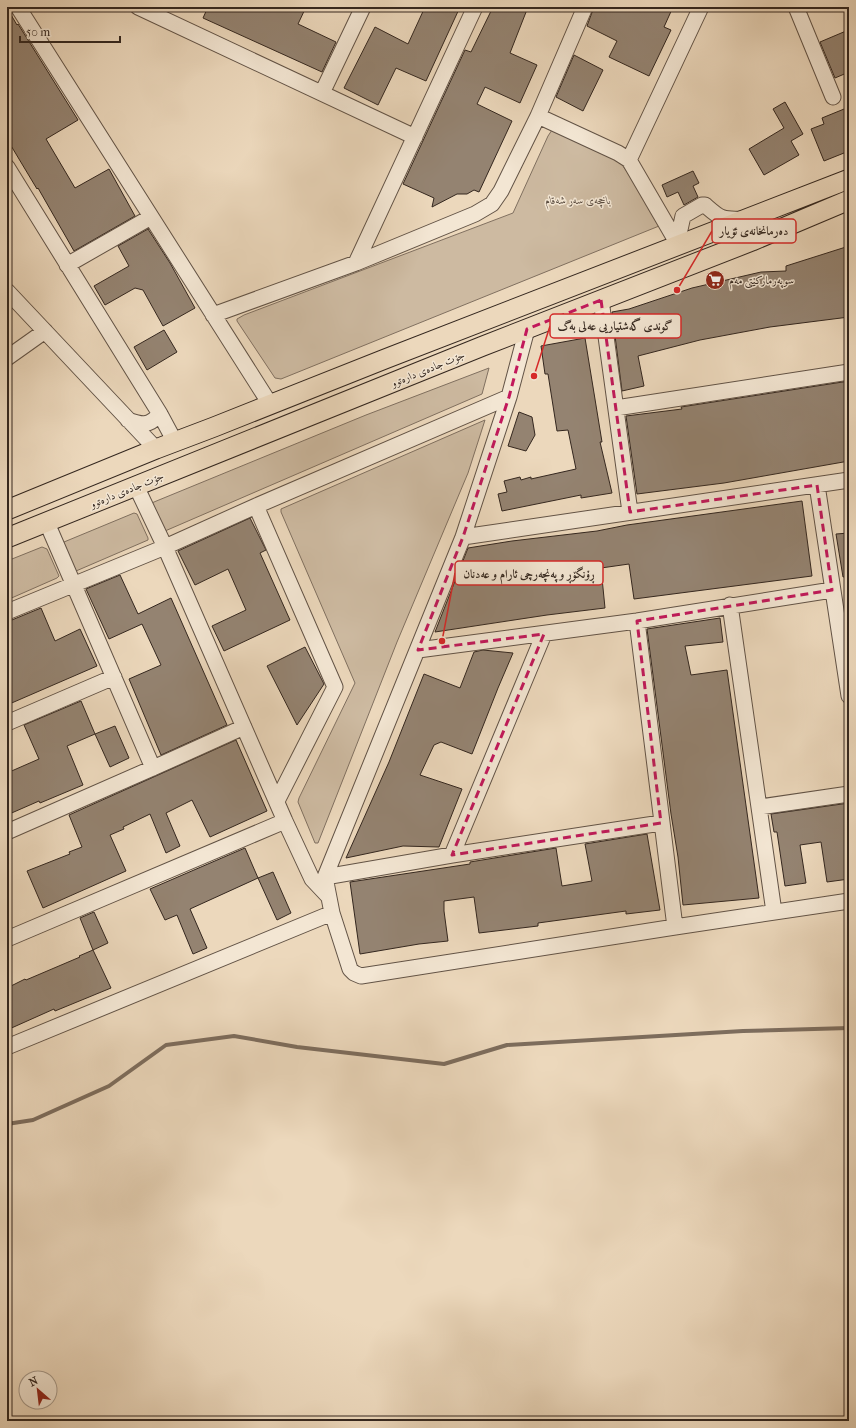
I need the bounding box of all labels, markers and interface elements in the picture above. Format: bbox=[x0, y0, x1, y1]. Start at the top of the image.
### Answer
scale bar bbox=[20, 18, 120, 44]
text: 50 m bbox=[26, 25, 50, 39]
park label: باخچەی سەر شەقام bbox=[545, 194, 611, 210]
callout: دەرمانخانەی ئۆیار bbox=[712, 219, 796, 243]
text: دەرمانخانەی ئۆیار bbox=[718, 224, 788, 239]
supermarket icon: سوپەرمارکێتی مەم bbox=[704, 269, 726, 291]
place label: سوپەرمارکێتی مەم bbox=[729, 274, 794, 290]
callout: گوندی گەشتیاریی عەلی بەگ bbox=[550, 314, 681, 338]
text: گوندی گەشتیاریی عەلی بەگ bbox=[557, 317, 673, 334]
street label: جۆت جادەی دارەتوو bbox=[388, 348, 467, 390]
street label: جۆت جادەی دارەتوو bbox=[87, 469, 166, 511]
callout: ڕۆنگۆڕ و پەنچەرچی ئارام و عەدنان bbox=[455, 561, 603, 585]
text: ڕۆنگۆڕ و پەنچەرچی ئارام و عەدنان bbox=[463, 566, 595, 585]
north arrow bbox=[18, 1370, 58, 1410]
text: N bbox=[27, 1374, 41, 1389]

